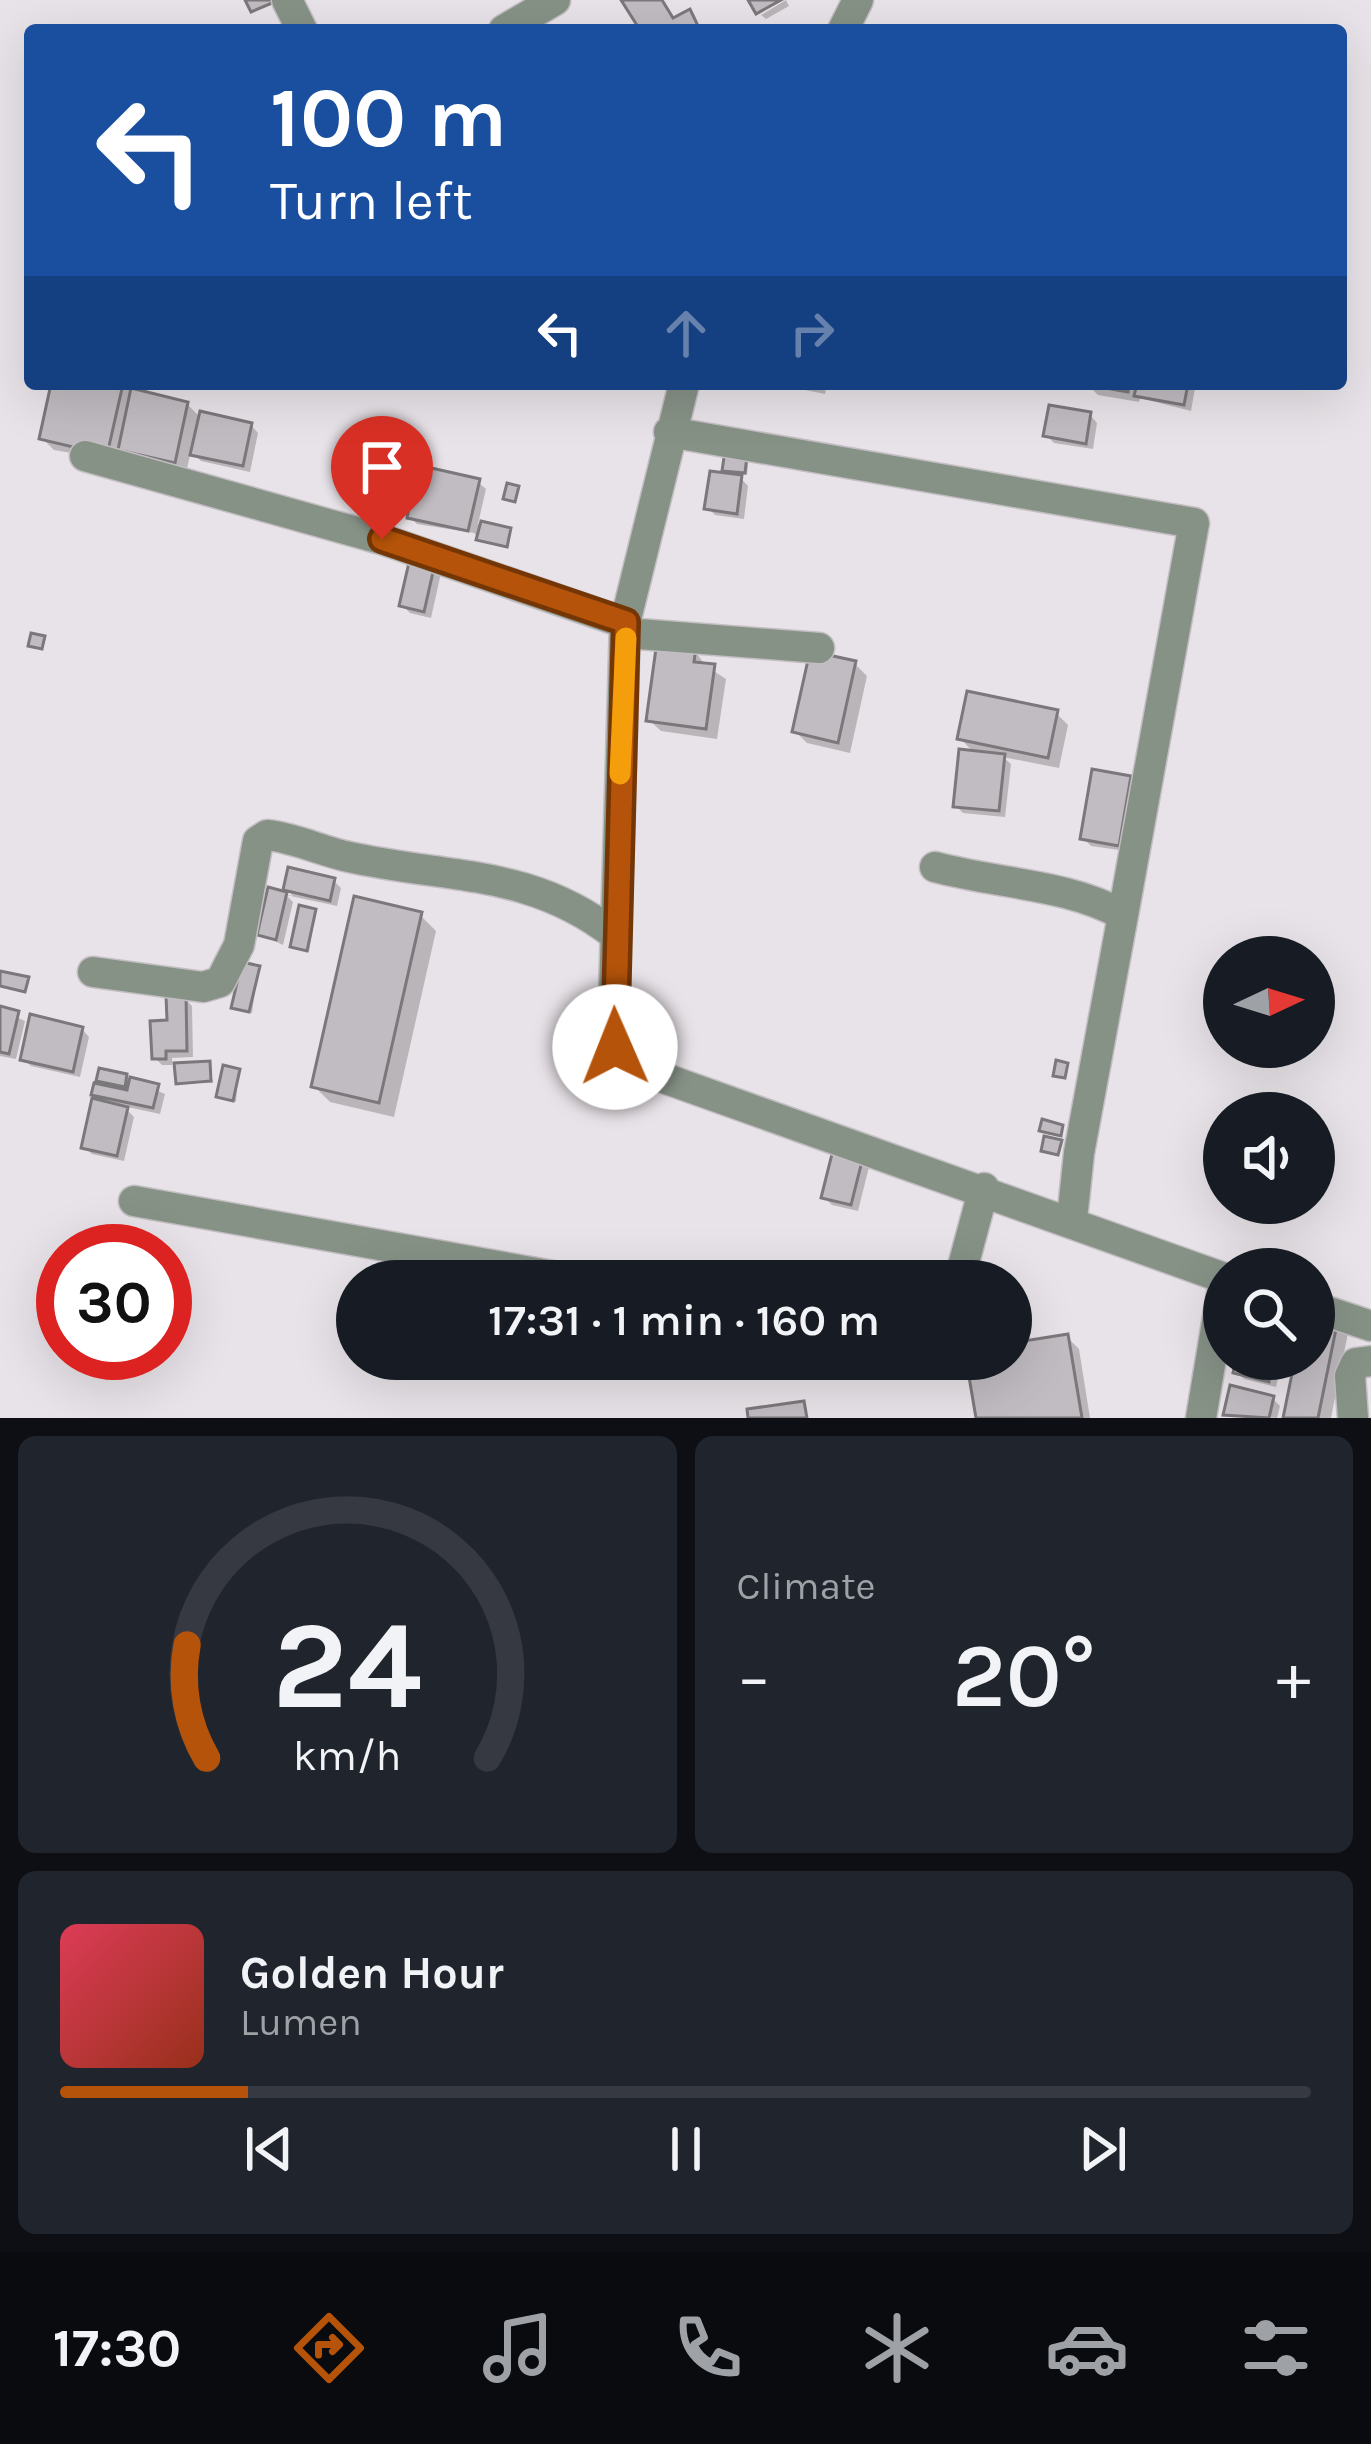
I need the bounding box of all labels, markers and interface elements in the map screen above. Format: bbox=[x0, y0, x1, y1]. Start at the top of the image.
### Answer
text: 100 m bbox=[270, 69, 507, 167]
icon: left bbox=[72, 72, 228, 228]
text: Turn left bbox=[270, 169, 473, 233]
icon: left bbox=[527, 300, 593, 366]
icon: ahead bbox=[653, 300, 719, 366]
icon: right bbox=[779, 300, 845, 366]
pin bbox=[331, 416, 433, 539]
icon: arrive bbox=[349, 434, 415, 500]
north arrow bbox=[1203, 936, 1335, 1068]
map controls bbox=[1203, 936, 1335, 1380]
position arrow bbox=[552, 984, 678, 1110]
button: sound bbox=[1203, 1092, 1335, 1224]
speed limit sign: 30 bbox=[36, 1224, 192, 1380]
button: search bbox=[1203, 1248, 1335, 1380]
text: 17:31 · 1 min · 160 m bbox=[488, 1294, 880, 1346]
text: Climate bbox=[737, 1563, 876, 1609]
text: 24 bbox=[272, 1593, 422, 1738]
text: 20° bbox=[952, 1623, 1096, 1729]
text: − bbox=[737, 1638, 771, 1716]
text: + bbox=[1276, 1638, 1311, 1716]
text: km/h bbox=[293, 1730, 402, 1780]
text: Golden Hour bbox=[240, 1947, 504, 1999]
text: Lumen bbox=[240, 1999, 362, 2045]
icon: previous bbox=[236, 2116, 302, 2182]
icon: pause bbox=[653, 2116, 719, 2182]
icon: next bbox=[1070, 2116, 1136, 2182]
icon: directions bbox=[287, 2306, 371, 2390]
icon: music bbox=[476, 2306, 560, 2390]
icon: phone bbox=[666, 2306, 750, 2390]
icon: climate bbox=[855, 2306, 939, 2390]
icon: car bbox=[1045, 2306, 1129, 2390]
icon: filters bbox=[1234, 2306, 1318, 2390]
text: 17:30 bbox=[53, 2316, 181, 2380]

